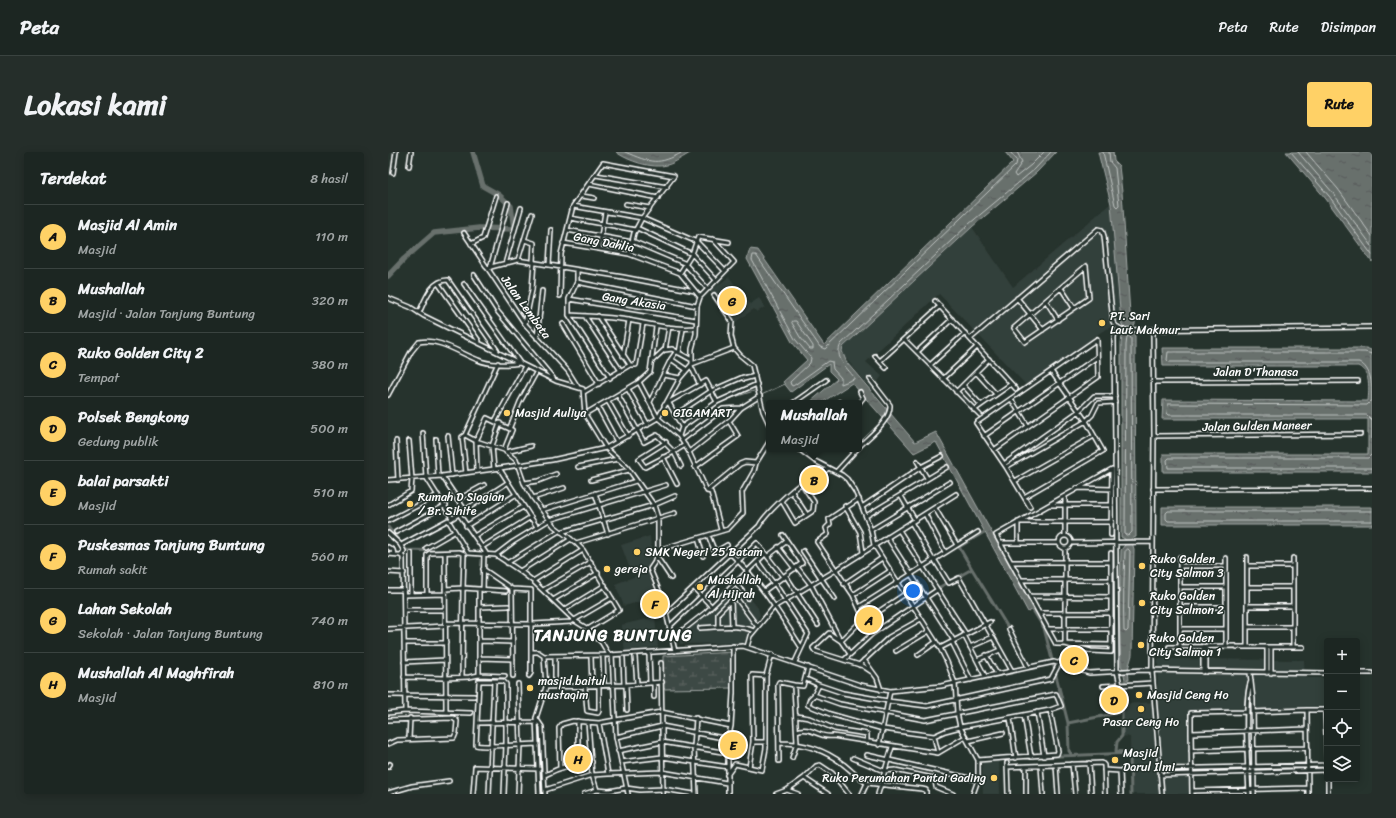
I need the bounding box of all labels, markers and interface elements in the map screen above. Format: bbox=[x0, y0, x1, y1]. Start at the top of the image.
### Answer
text: Peta bbox=[20, 11, 59, 44]
text: Peta bbox=[1219, 15, 1247, 40]
text: Rute bbox=[1269, 15, 1299, 40]
text: Disimpan bbox=[1321, 15, 1376, 40]
text: Lokasi kami bbox=[24, 80, 166, 129]
button: Rute bbox=[1307, 82, 1372, 127]
text: Terdekat bbox=[40, 163, 106, 193]
text: 8 hasil bbox=[310, 167, 348, 190]
text: Masjid Al Amin bbox=[78, 212, 177, 238]
text: A bbox=[49, 225, 57, 248]
text: 110 m bbox=[315, 225, 348, 248]
street label: Gang Dahlia bbox=[572, 225, 636, 259]
text: Masjid bbox=[78, 238, 116, 261]
street label: Jalan Lembata bbox=[494, 269, 558, 345]
text: Mushallah bbox=[78, 276, 145, 302]
street label: Gang Akasia bbox=[601, 285, 667, 317]
pin: G bbox=[719, 286, 745, 316]
text: B bbox=[49, 289, 57, 312]
text: 320 m bbox=[312, 289, 348, 312]
text: Masjid · Jalan Tanjung Buntung bbox=[78, 302, 255, 325]
place label: PT. Sari Laut Makmur bbox=[1110, 305, 1181, 341]
marker: PT. Sari Laut Makmur bbox=[1097, 318, 1107, 328]
text: Ruko Golden City 2 bbox=[78, 340, 204, 366]
text: C bbox=[49, 353, 57, 376]
text: 380 m bbox=[311, 353, 348, 376]
street label: Jalan D'Thanasa bbox=[1213, 361, 1298, 383]
text: Tempat bbox=[78, 366, 119, 389]
popup bbox=[766, 400, 862, 452]
place label: Masjid Auliya bbox=[515, 402, 587, 424]
place label: GIGAMART bbox=[673, 402, 732, 424]
text: Mushallah bbox=[781, 402, 847, 428]
text: Polsek Bengkong bbox=[78, 404, 189, 430]
marker: Masjid Auliya bbox=[502, 408, 512, 418]
marker: GIGAMART bbox=[660, 408, 670, 418]
street label: Jalan Gulden Maneer bbox=[1201, 414, 1313, 438]
text: D bbox=[49, 417, 57, 440]
text: 500 m bbox=[310, 417, 348, 440]
text: Masjid bbox=[781, 428, 819, 451]
text: Gedung publik bbox=[78, 430, 159, 453]
pin: B bbox=[801, 465, 827, 495]
text: balai parsakti bbox=[78, 468, 168, 494]
text: E bbox=[49, 481, 57, 504]
text: 510 m bbox=[313, 481, 348, 504]
place label: Rumah D Siagian / Br. Sihite bbox=[418, 486, 505, 522]
text: Masjid bbox=[78, 494, 116, 517]
marker: Rumah D Siagian / Br. Sihite bbox=[405, 499, 415, 509]
text: Puskesmas Tanjung Buntung bbox=[78, 532, 265, 558]
place label: SMK Negeri 25 Batam bbox=[645, 541, 763, 563]
text: F bbox=[49, 545, 57, 568]
text: 560 m bbox=[311, 545, 348, 568]
marker: SMK Negeri 25 Batam bbox=[632, 547, 642, 557]
place label: Ruko Golden City Salmon 3 bbox=[1150, 548, 1224, 584]
text: Rumah sakit bbox=[78, 558, 148, 581]
place label: gereja bbox=[614, 558, 648, 580]
marker: Ruko Golden City Salmon 3 bbox=[1137, 561, 1147, 571]
marker: gereja bbox=[602, 564, 612, 574]
place label: Mushallah Al Hijrah bbox=[707, 569, 761, 605]
your location bbox=[903, 581, 923, 601]
marker: Mushallah Al Hijrah bbox=[695, 582, 705, 592]
place label: Ruko Golden City Salmon 2 bbox=[1150, 585, 1224, 621]
pin: F bbox=[642, 589, 668, 619]
text: Lahan Sekolah bbox=[78, 596, 172, 622]
marker: Ruko Golden City Salmon 2 bbox=[1137, 598, 1147, 608]
pin: A bbox=[856, 605, 882, 635]
text: G bbox=[49, 609, 57, 632]
text: 740 m bbox=[311, 609, 348, 632]
district label: TANJUNG BUNTUNG bbox=[533, 621, 693, 650]
text: Sekolah · Jalan Tanjung Buntung bbox=[78, 622, 263, 645]
place label: Ruko Golden City Salmon 1 bbox=[1149, 627, 1221, 663]
map controls bbox=[1324, 638, 1360, 782]
button: + bbox=[1324, 638, 1360, 674]
marker: Ruko Golden City Salmon 1 bbox=[1136, 640, 1146, 650]
pin: C bbox=[1061, 645, 1087, 675]
text: Mushallah Al Maghfirah bbox=[78, 660, 234, 686]
place label: masjid baitul mustaqim bbox=[538, 670, 606, 706]
text: H bbox=[48, 673, 58, 696]
text: 810 m bbox=[313, 673, 348, 696]
button: − bbox=[1324, 674, 1360, 710]
marker: masjid baitul mustaqim bbox=[525, 683, 535, 693]
place label: Masjid Ceng Ho bbox=[1147, 684, 1229, 706]
pin: D bbox=[1101, 685, 1127, 715]
text: Masjid bbox=[78, 686, 116, 709]
marker: Masjid Ceng Ho bbox=[1134, 690, 1144, 700]
marker: Pasar Ceng Ho bbox=[1136, 704, 1146, 714]
button: locate bbox=[1324, 710, 1360, 746]
place label: Pasar Ceng Ho bbox=[1103, 711, 1179, 733]
pin: E bbox=[720, 730, 746, 760]
place label: Masjid Darul Ilmi bbox=[1123, 742, 1175, 778]
pin: H bbox=[565, 744, 591, 774]
button: layers bbox=[1324, 746, 1360, 782]
marker: Masjid Darul Ilmi bbox=[1110, 755, 1120, 765]
place label: Ruko Perumahan Pantai Gading bbox=[822, 767, 986, 789]
marker: Ruko Perumahan Pantai Gading bbox=[989, 773, 999, 783]

